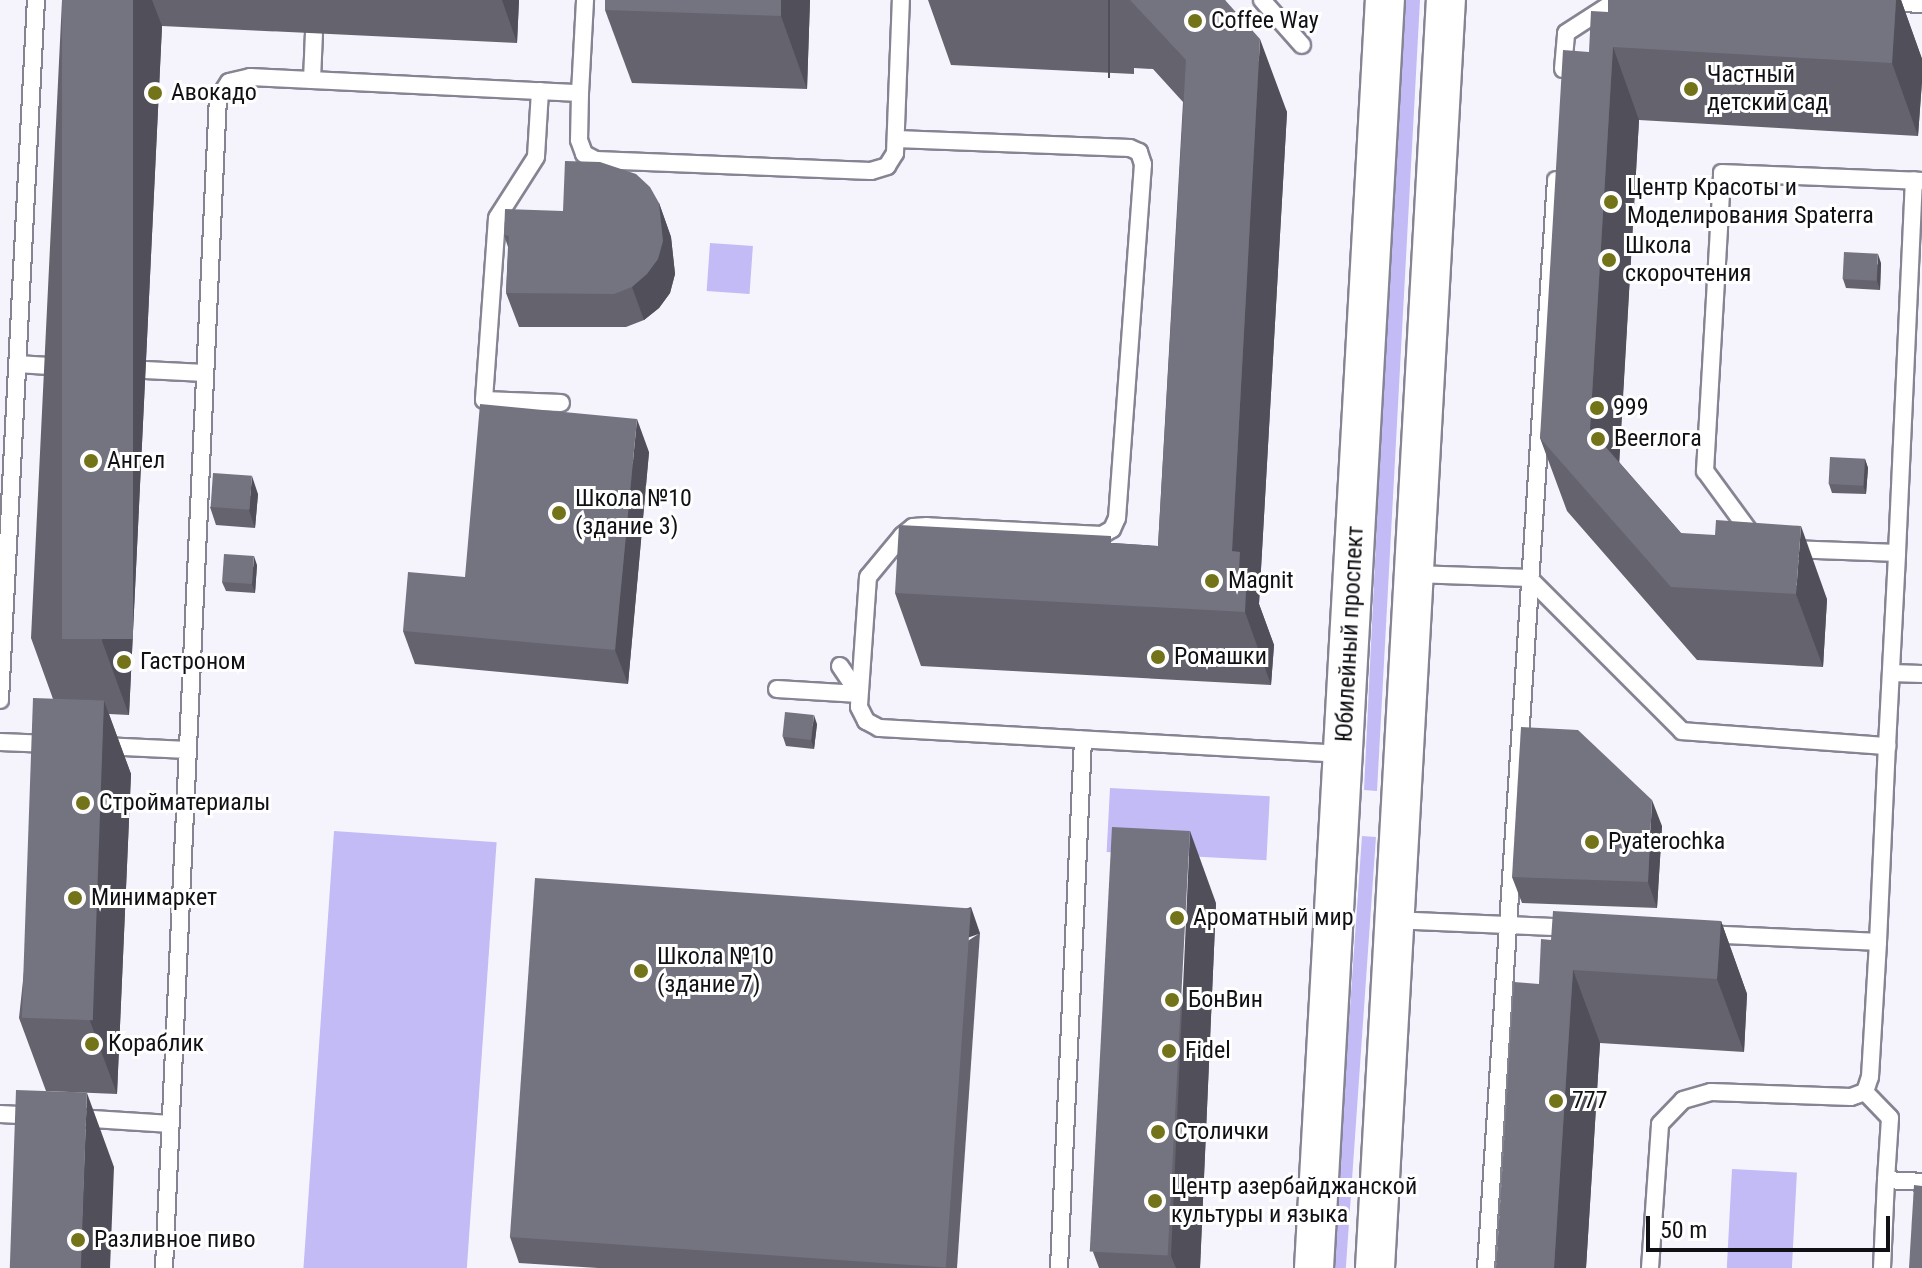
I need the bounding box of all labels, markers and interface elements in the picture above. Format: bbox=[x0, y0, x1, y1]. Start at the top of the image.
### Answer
place label: Coffee Way bbox=[1211, 7, 1319, 35]
marker: Coffee Way bbox=[1186, 12, 1204, 30]
place label: Частный детский сад bbox=[1707, 61, 1828, 117]
place label: Авокадо bbox=[171, 79, 257, 107]
marker: Частный детский сад bbox=[1682, 80, 1700, 98]
marker: Авокадо bbox=[146, 84, 164, 102]
place label: Центр Красоты и Моделирования Spaterra bbox=[1627, 174, 1874, 230]
marker: Центр Красоты и Моделирования Spaterra bbox=[1602, 193, 1620, 211]
place label: Школа скорочтения bbox=[1625, 232, 1751, 288]
marker: Школа скорочтения bbox=[1600, 251, 1618, 269]
place label: 999 bbox=[1613, 394, 1649, 422]
marker: 999 bbox=[1588, 399, 1606, 417]
place label: Beerлога bbox=[1614, 425, 1702, 453]
marker: Beerлога bbox=[1589, 430, 1607, 448]
place label: Ангел bbox=[107, 447, 165, 475]
marker: Ангел bbox=[82, 452, 100, 470]
place label: Школа №10 (здание 3) bbox=[575, 485, 692, 541]
marker: Школа №10 (здание 3) bbox=[550, 504, 568, 522]
street label: Юбилейный проспект bbox=[1330, 525, 1370, 743]
place label: Magnit bbox=[1228, 567, 1294, 595]
marker: Magnit bbox=[1203, 572, 1221, 590]
place label: Ромашки bbox=[1174, 643, 1267, 671]
place label: Гастроном bbox=[140, 648, 246, 676]
marker: Ромашки bbox=[1149, 648, 1167, 666]
marker: Гастроном bbox=[115, 653, 133, 671]
place label: Стройматериалы bbox=[99, 789, 270, 817]
marker: Стройматериалы bbox=[74, 794, 92, 812]
place label: Pyaterochka bbox=[1608, 828, 1725, 856]
marker: Pyaterochka bbox=[1583, 833, 1601, 851]
place label: Минимаркет bbox=[91, 884, 217, 912]
marker: Минимаркет bbox=[66, 889, 84, 907]
place label: Ароматный мир bbox=[1193, 904, 1354, 932]
marker: Ароматный мир bbox=[1168, 909, 1186, 927]
place label: Школа №10 (здание 7) bbox=[657, 943, 774, 999]
marker: Школа №10 (здание 7) bbox=[632, 962, 650, 980]
place label: БонВин bbox=[1188, 986, 1263, 1014]
marker: БонВин bbox=[1163, 991, 1181, 1009]
place label: Кораблик bbox=[108, 1030, 204, 1058]
marker: Кораблик bbox=[83, 1035, 101, 1053]
place label: Fidel bbox=[1185, 1037, 1231, 1065]
marker: Fidel bbox=[1160, 1042, 1178, 1060]
place label: 777 bbox=[1572, 1087, 1608, 1115]
marker: 777 bbox=[1547, 1092, 1565, 1110]
place label: Столички bbox=[1174, 1118, 1269, 1146]
marker: Столички bbox=[1149, 1123, 1167, 1141]
place label: Центр азербайджанской культуры и языка bbox=[1171, 1173, 1417, 1229]
marker: Центр азербайджанской культуры и языка bbox=[1146, 1192, 1164, 1210]
scale bar bbox=[1650, 1200, 1894, 1250]
text: 50 m bbox=[1660, 1216, 1707, 1244]
place label: Разливное пиво bbox=[94, 1226, 256, 1254]
marker: Разливное пиво bbox=[69, 1231, 87, 1249]

